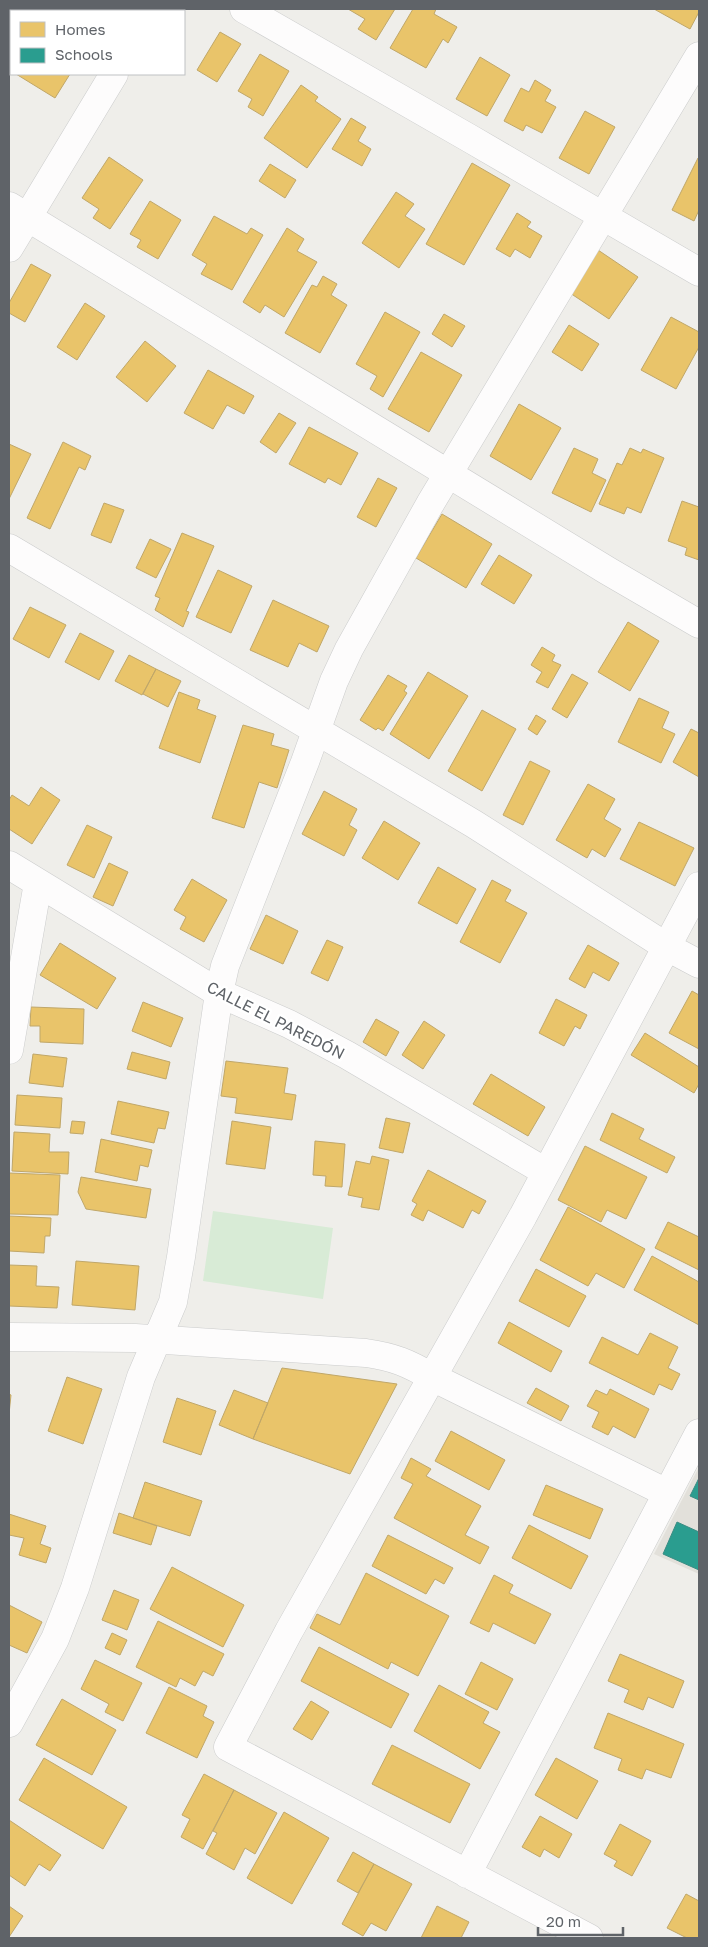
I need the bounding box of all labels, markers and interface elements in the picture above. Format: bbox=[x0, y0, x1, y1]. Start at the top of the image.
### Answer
legend bbox=[10, 10, 185, 75]
text: Homes bbox=[55, 20, 105, 38]
text: Schools bbox=[55, 45, 113, 63]
street label: CALLE EL PAREDÓN bbox=[204, 977, 348, 1063]
scale bar bbox=[538, 1904, 623, 1936]
text: 20 m bbox=[546, 1912, 581, 1930]

